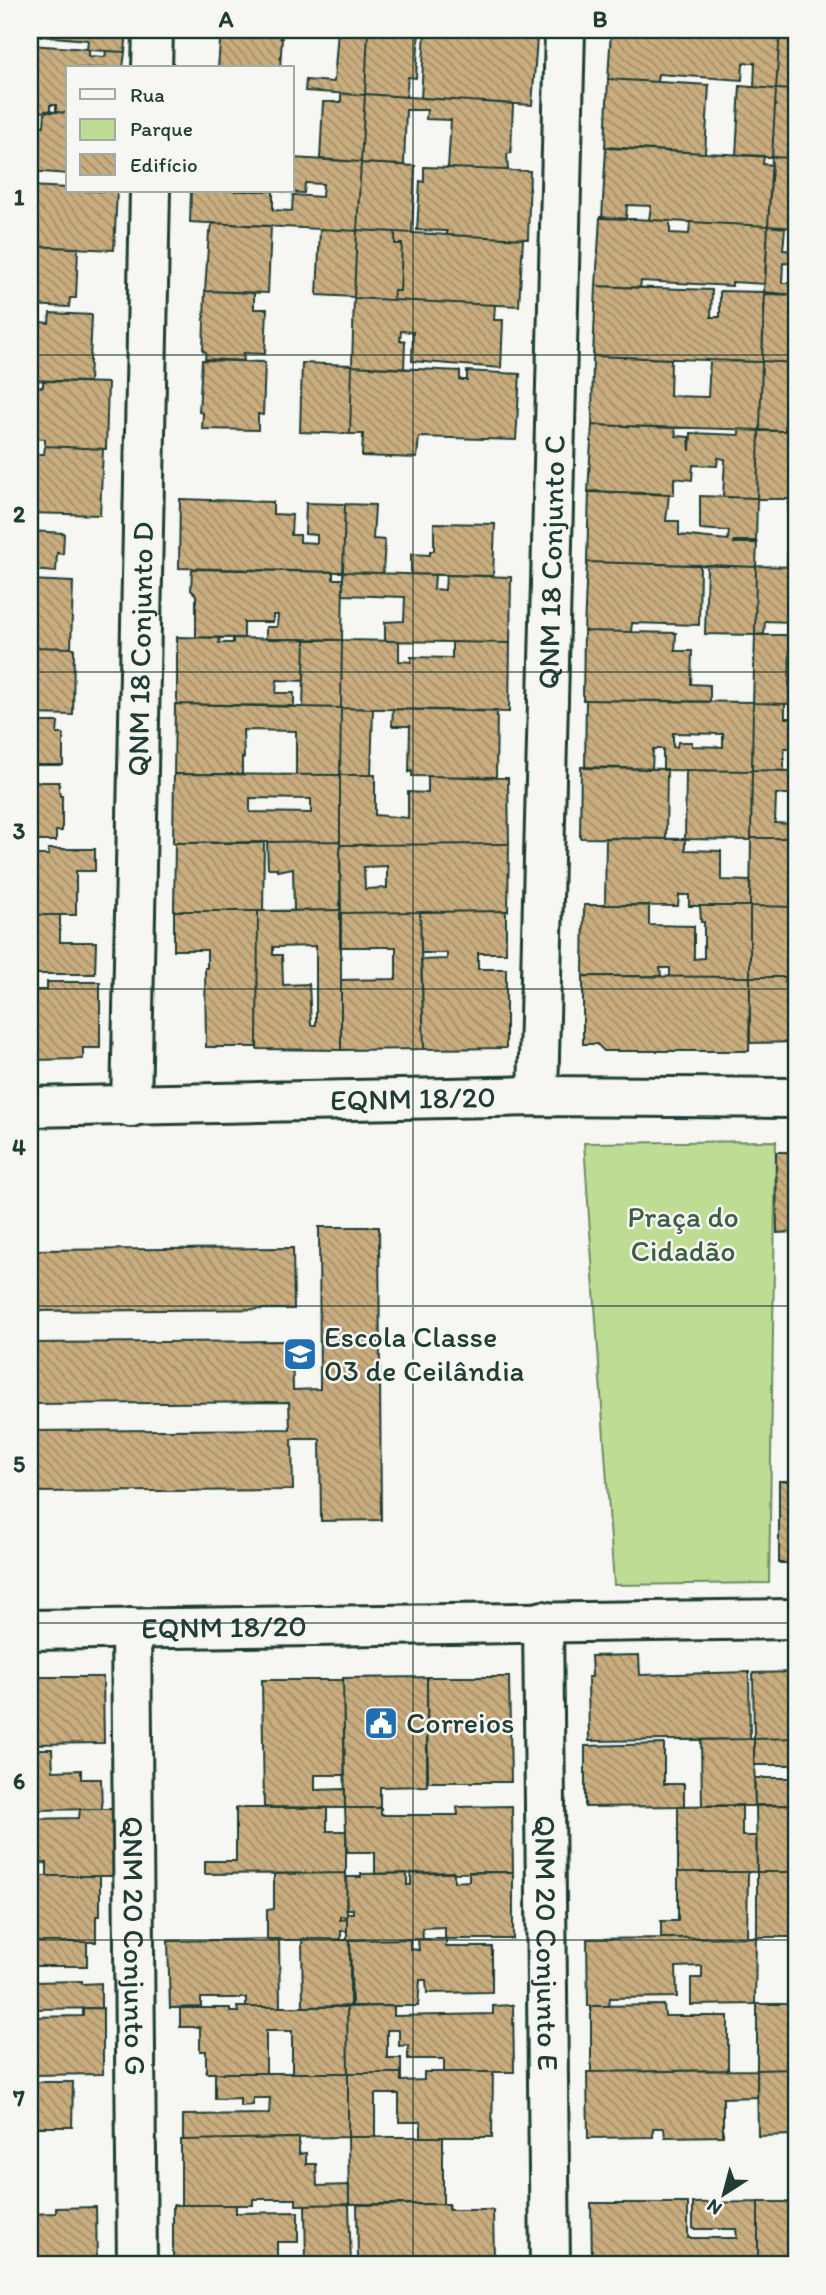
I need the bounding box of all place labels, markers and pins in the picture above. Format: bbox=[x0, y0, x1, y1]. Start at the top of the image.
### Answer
place label: Escola Classe 03 de Ceilândia bbox=[324, 1318, 525, 1389]
school or university icon: Escola Classe 03 de Ceilândia bbox=[281, 1335, 319, 1373]
public building icon: Correios bbox=[362, 1704, 400, 1742]
place label: Correios bbox=[406, 1704, 515, 1741]

